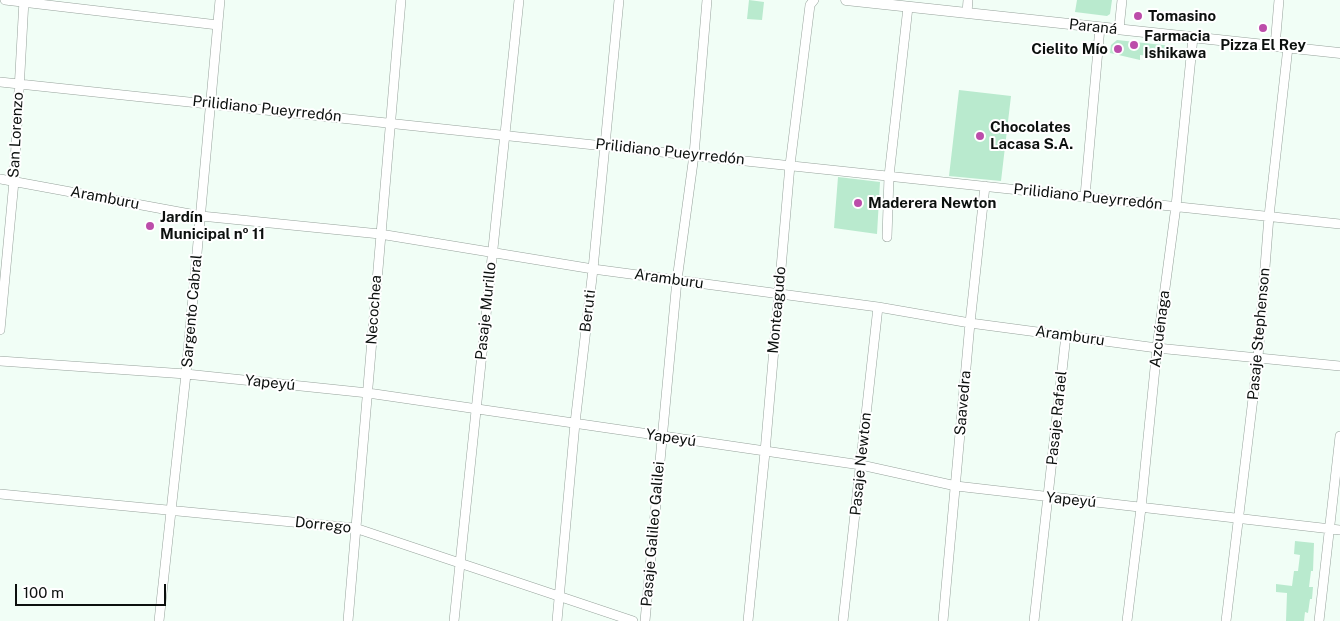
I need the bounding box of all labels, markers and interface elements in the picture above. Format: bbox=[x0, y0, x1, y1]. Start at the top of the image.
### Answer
place label: Tomasino bbox=[1148, 7, 1216, 25]
marker: Tomasino bbox=[1132, 10, 1144, 22]
street label: Paraná bbox=[1068, 16, 1118, 38]
marker: Pizza El Rey bbox=[1257, 22, 1269, 34]
place label: Farmacia Ishikawa bbox=[1144, 27, 1210, 62]
place label: Pizza El Rey bbox=[1220, 36, 1306, 54]
marker: Farmacia Ishikawa bbox=[1128, 39, 1140, 51]
place label: Cielito Mío bbox=[1031, 40, 1108, 58]
marker: Cielito Mío bbox=[1112, 43, 1124, 55]
street label: San Lorenzo bbox=[5, 92, 27, 178]
street label: Prilidiano Pueyrredón bbox=[191, 92, 343, 126]
place label: Chocolates Lacasa S.A. bbox=[990, 118, 1073, 153]
marker: Chocolates Lacasa S.A. bbox=[974, 130, 986, 142]
street label: Prilidiano Pueyrredón bbox=[594, 135, 746, 169]
street label: Prilidiano Pueyrredón bbox=[1012, 180, 1164, 214]
street label: Aramburu bbox=[69, 183, 141, 213]
place label: Maderera Newton bbox=[868, 194, 996, 212]
marker: Maderera Newton bbox=[852, 197, 864, 209]
place label: Jardín Municipal nº 11 bbox=[160, 208, 265, 243]
marker: Jardín Municipal nº 11 bbox=[144, 220, 156, 232]
street label: Sargento Cabral bbox=[178, 254, 206, 368]
street label: Pasaje Murillo bbox=[472, 261, 500, 361]
street label: Aramburu bbox=[633, 265, 705, 293]
street label: Monteagudo bbox=[764, 266, 790, 354]
street label: Pasaje Stephenson bbox=[1244, 267, 1274, 401]
street label: Necochea bbox=[363, 275, 385, 345]
street label: Beruti bbox=[576, 289, 600, 333]
street label: Azcuénaga bbox=[1146, 289, 1174, 369]
street label: Aramburu bbox=[1034, 322, 1106, 350]
street label: Saavedra bbox=[951, 370, 975, 436]
street label: Pasaje Rafael bbox=[1043, 370, 1071, 466]
street label: Yapeyú bbox=[244, 371, 296, 395]
street label: Pasaje Newton bbox=[847, 411, 875, 517]
street label: Yapeyú bbox=[645, 426, 697, 450]
street label: Pasaje Galileo Galilei bbox=[638, 461, 668, 607]
street label: Yapeyú bbox=[1045, 488, 1097, 512]
street label: Dorrego bbox=[294, 513, 352, 537]
scale bar bbox=[18, 574, 169, 606]
text: 100 m bbox=[23, 584, 64, 601]

